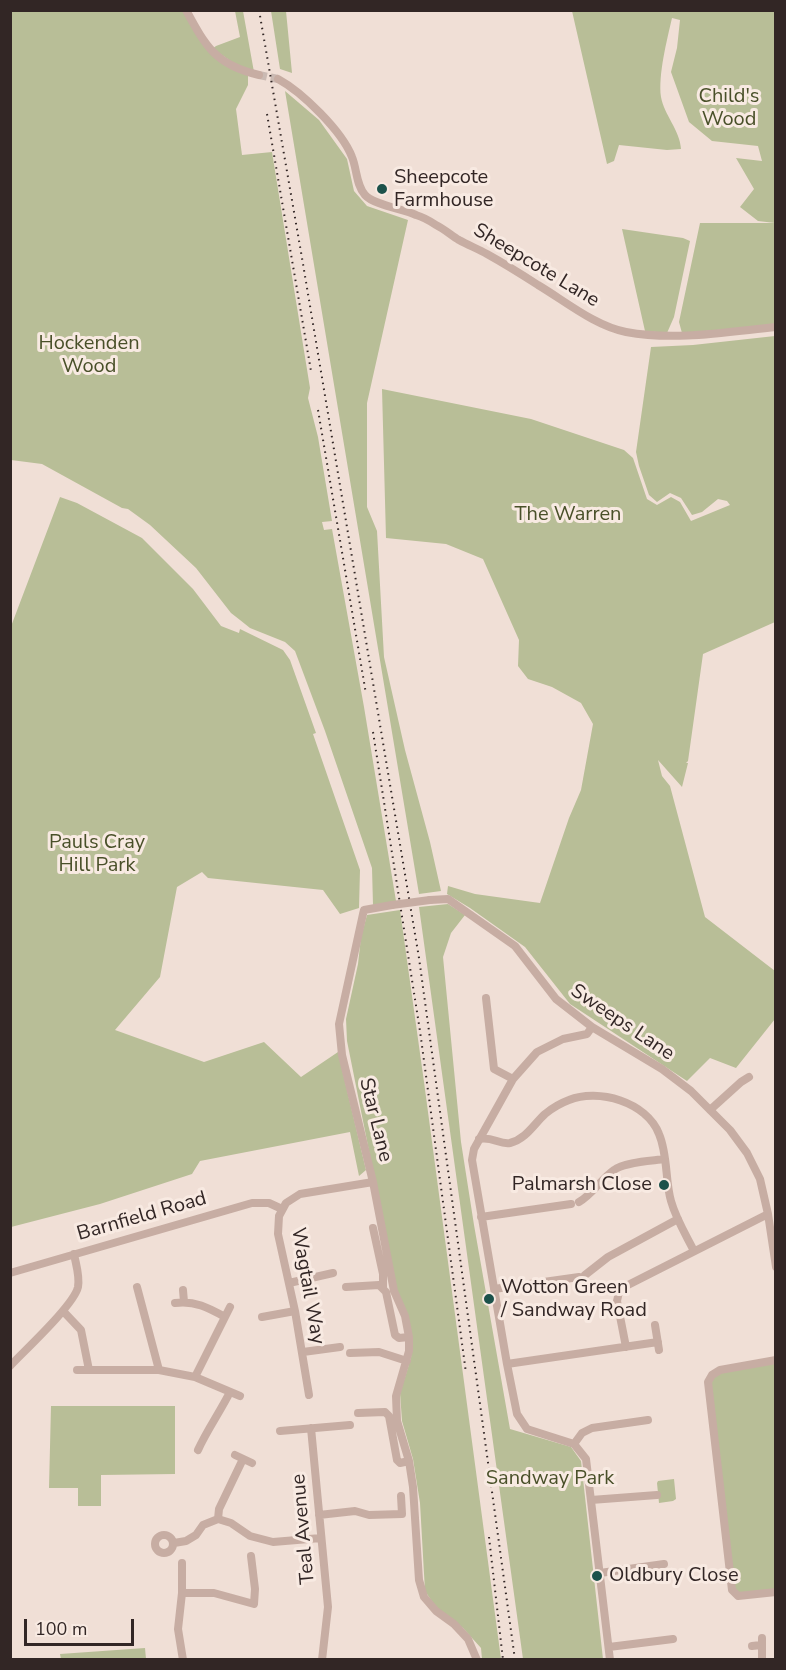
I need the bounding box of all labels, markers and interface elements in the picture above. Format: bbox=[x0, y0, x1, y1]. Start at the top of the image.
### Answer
park label: Child's Wood bbox=[699, 85, 759, 132]
place label: Sheepcote Farmhouse bbox=[394, 166, 493, 213]
marker: Sheepcote Farmhouse bbox=[375, 182, 389, 196]
street label: Sheepcote Lane bbox=[469, 219, 603, 313]
park label: Hockenden Wood bbox=[38, 332, 140, 379]
park label: The Warren bbox=[515, 503, 621, 527]
park label: Pauls Cray Hill Park bbox=[49, 831, 145, 878]
street label: Sweeps Lane bbox=[566, 979, 678, 1067]
street label: Star Lane bbox=[353, 1076, 397, 1164]
place label: Palmarsh Close bbox=[512, 1173, 652, 1197]
marker: Palmarsh Close bbox=[657, 1178, 671, 1192]
street label: Barnfield Road bbox=[74, 1187, 210, 1247]
street label: Wagtail Way bbox=[285, 1226, 329, 1346]
place label: Wotton Green / Sandway Road bbox=[501, 1276, 647, 1323]
marker: Wotton Green / Sandway Road bbox=[482, 1292, 496, 1306]
park label: Sandway Park bbox=[486, 1467, 614, 1491]
street label: Teal Avenue bbox=[287, 1473, 321, 1585]
place label: Oldbury Close bbox=[609, 1564, 739, 1588]
marker: Oldbury Close bbox=[590, 1569, 604, 1583]
scale bar bbox=[27, 1607, 136, 1645]
text: 100 m bbox=[35, 1617, 87, 1641]

